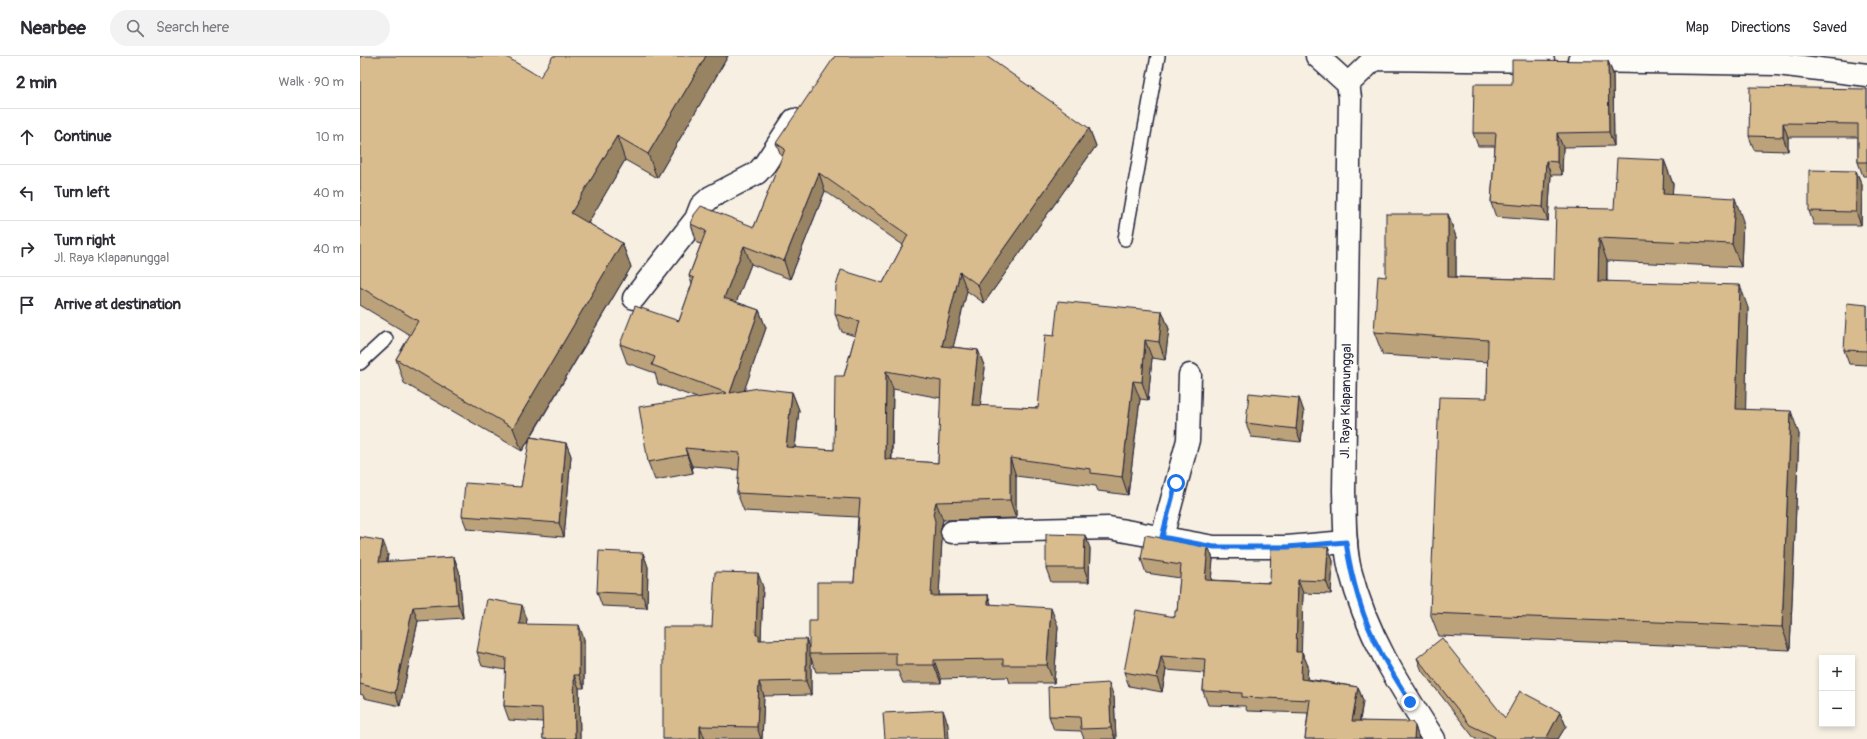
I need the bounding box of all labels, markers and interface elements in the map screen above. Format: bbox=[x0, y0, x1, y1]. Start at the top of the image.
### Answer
search box bbox=[110, 10, 390, 46]
text: Nearbee bbox=[20, 16, 86, 40]
icon: search bbox=[124, 17, 146, 39]
text: Search here bbox=[156, 18, 229, 37]
text: Map bbox=[1686, 19, 1709, 36]
text: Directions bbox=[1731, 19, 1790, 36]
text: Saved bbox=[1812, 19, 1847, 36]
text: 2 min bbox=[16, 72, 57, 93]
text: Walk · 90 m bbox=[279, 74, 344, 90]
icon: ahead bbox=[16, 126, 38, 148]
text: Continue bbox=[54, 127, 112, 146]
text: 10 m bbox=[316, 129, 344, 145]
icon: left bbox=[16, 182, 38, 204]
text: Turn left bbox=[54, 183, 110, 202]
text: 40 m bbox=[313, 185, 344, 201]
text: Turn right bbox=[54, 231, 115, 250]
icon: right bbox=[16, 238, 38, 260]
text: 40 m bbox=[313, 241, 344, 257]
text: Jl. Raya Klapanunggal bbox=[54, 250, 169, 266]
icon: arrive bbox=[16, 294, 38, 316]
text: Arrive at destination bbox=[54, 295, 181, 314]
street label: Jl. Raya Klapanunggal bbox=[1337, 343, 1355, 459]
route start bbox=[1167, 474, 1185, 492]
map controls bbox=[1819, 655, 1855, 727]
button: + bbox=[1819, 655, 1855, 691]
button: − bbox=[1819, 691, 1855, 727]
route end bbox=[1401, 693, 1419, 711]

